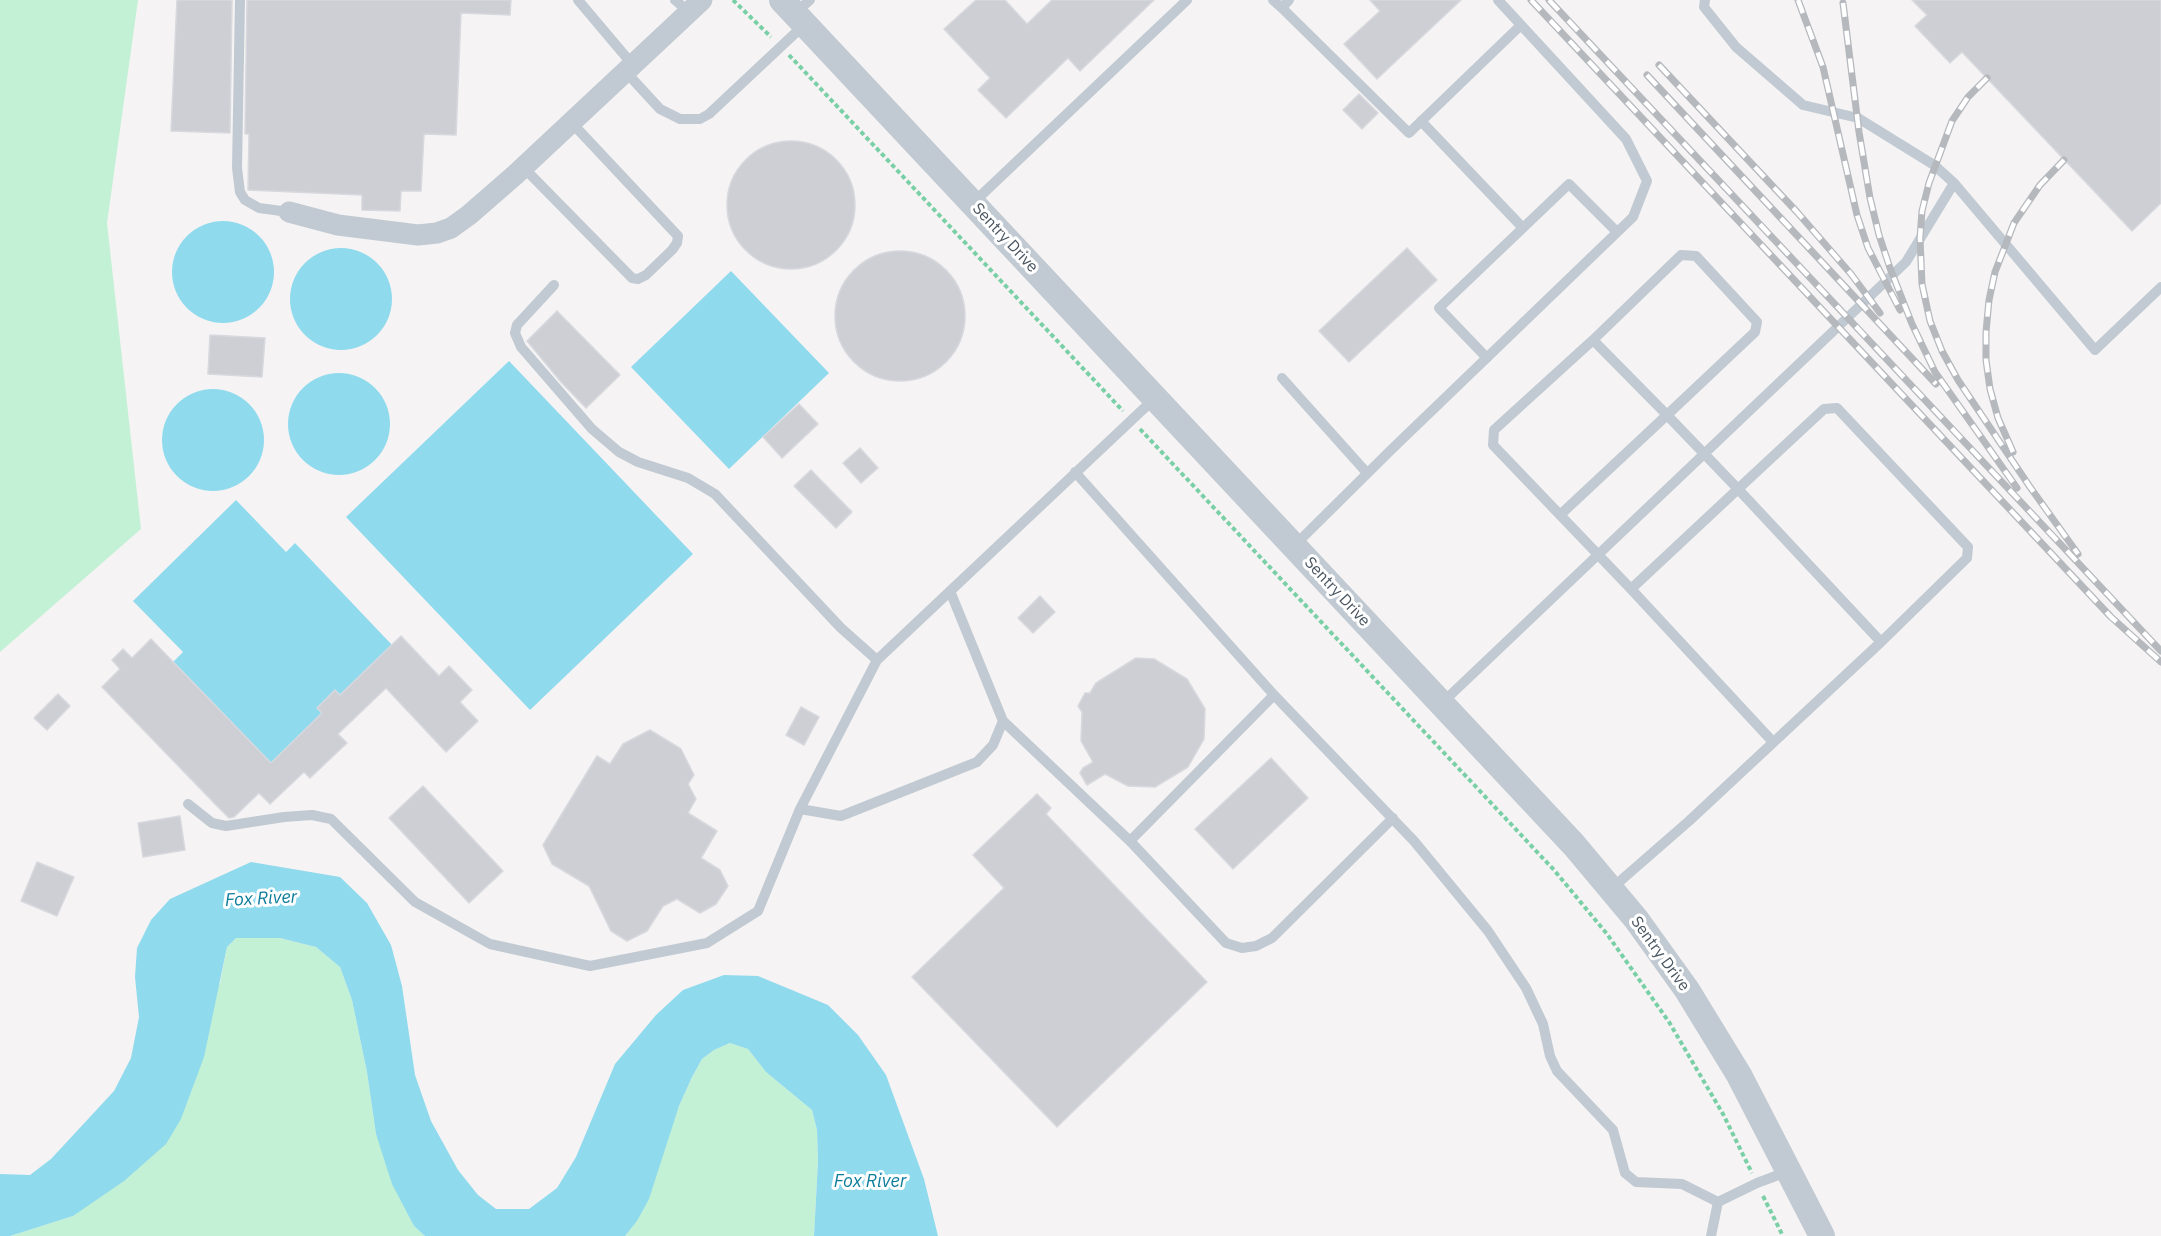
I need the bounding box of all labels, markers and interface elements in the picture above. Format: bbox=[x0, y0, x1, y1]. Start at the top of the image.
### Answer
street label: Sentry Drive bbox=[968, 199, 1042, 277]
street label: Sentry Drive bbox=[1300, 553, 1374, 631]
water label: Fox River bbox=[224, 886, 298, 912]
street label: Sentry Drive bbox=[1626, 913, 1694, 995]
water label: Fox River bbox=[834, 1171, 906, 1193]

